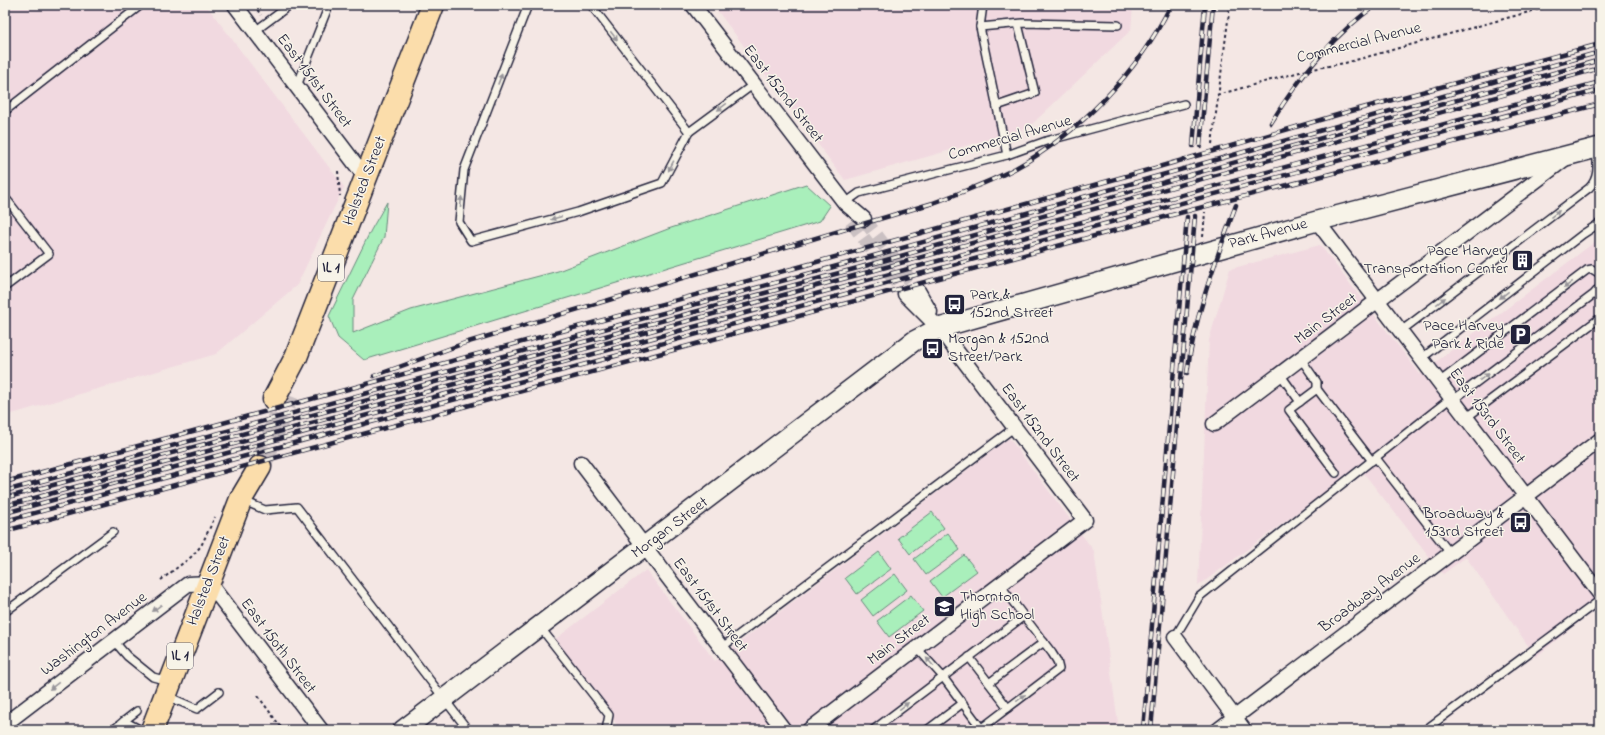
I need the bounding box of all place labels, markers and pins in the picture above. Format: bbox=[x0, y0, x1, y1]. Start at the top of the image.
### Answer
place label: Pace Harvey Transportation Center bbox=[1363, 239, 1508, 281]
building icon: Pace Harvey Transportation Center bbox=[1510, 247, 1536, 273]
place label: Park & 152nd Street bbox=[970, 283, 1054, 325]
bus stop icon: Park & 152nd Street bbox=[942, 291, 968, 317]
place label: Pace Harvey Park & Ride bbox=[1423, 314, 1505, 356]
parking icon: Pace Harvey Park & Ride bbox=[1507, 322, 1533, 348]
place label: Morgan & 152nd Street/Park bbox=[948, 327, 1049, 369]
bus stop icon: Morgan & 152nd Street/Park bbox=[919, 335, 945, 361]
place label: Broadway & 153rd Street bbox=[1422, 502, 1505, 544]
bus stop icon: Broadway & 153rd Street bbox=[1507, 510, 1533, 536]
place label: Thornton High School bbox=[960, 585, 1034, 627]
school or university icon: Thornton High School bbox=[932, 593, 958, 619]

